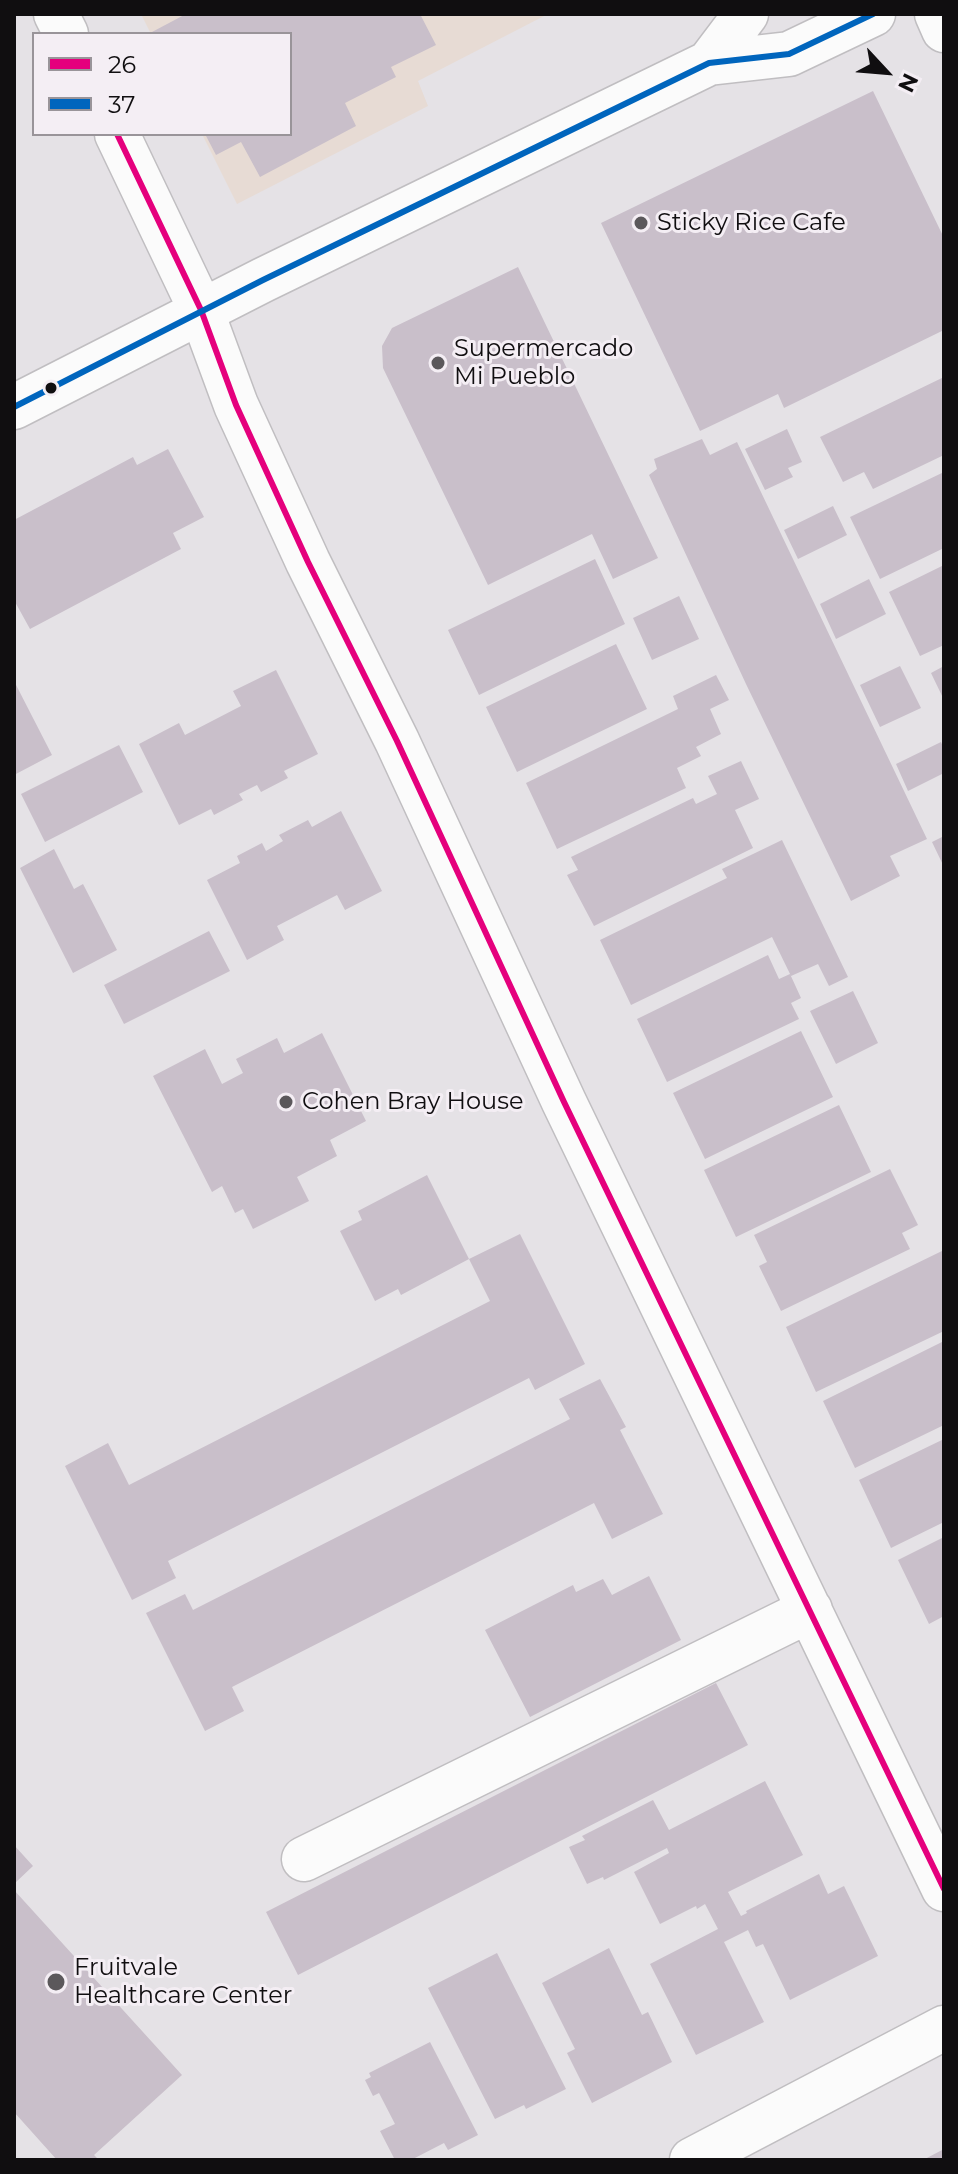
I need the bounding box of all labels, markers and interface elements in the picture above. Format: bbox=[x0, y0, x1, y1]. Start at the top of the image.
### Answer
legend bbox=[32, 32, 292, 136]
north arrow bbox=[846, 32, 926, 112]
text: 26 bbox=[108, 50, 136, 79]
text: N bbox=[892, 69, 924, 97]
text: 37 bbox=[108, 90, 135, 119]
place label: Sticky Rice Cafe bbox=[657, 209, 846, 237]
marker: Sticky Rice Cafe bbox=[632, 214, 650, 232]
place label: Supermercado Mi Pueblo bbox=[454, 335, 633, 391]
marker: Supermercado Mi Pueblo bbox=[429, 354, 447, 372]
unlabelled marker bbox=[43, 380, 59, 396]
place label: Cohen Bray House bbox=[302, 1088, 523, 1116]
marker: Cohen Bray House bbox=[277, 1093, 295, 1111]
place label: Fruitvale Healthcare Center bbox=[74, 1954, 292, 2010]
marker: Fruitvale Healthcare Center bbox=[45, 1971, 67, 1993]

